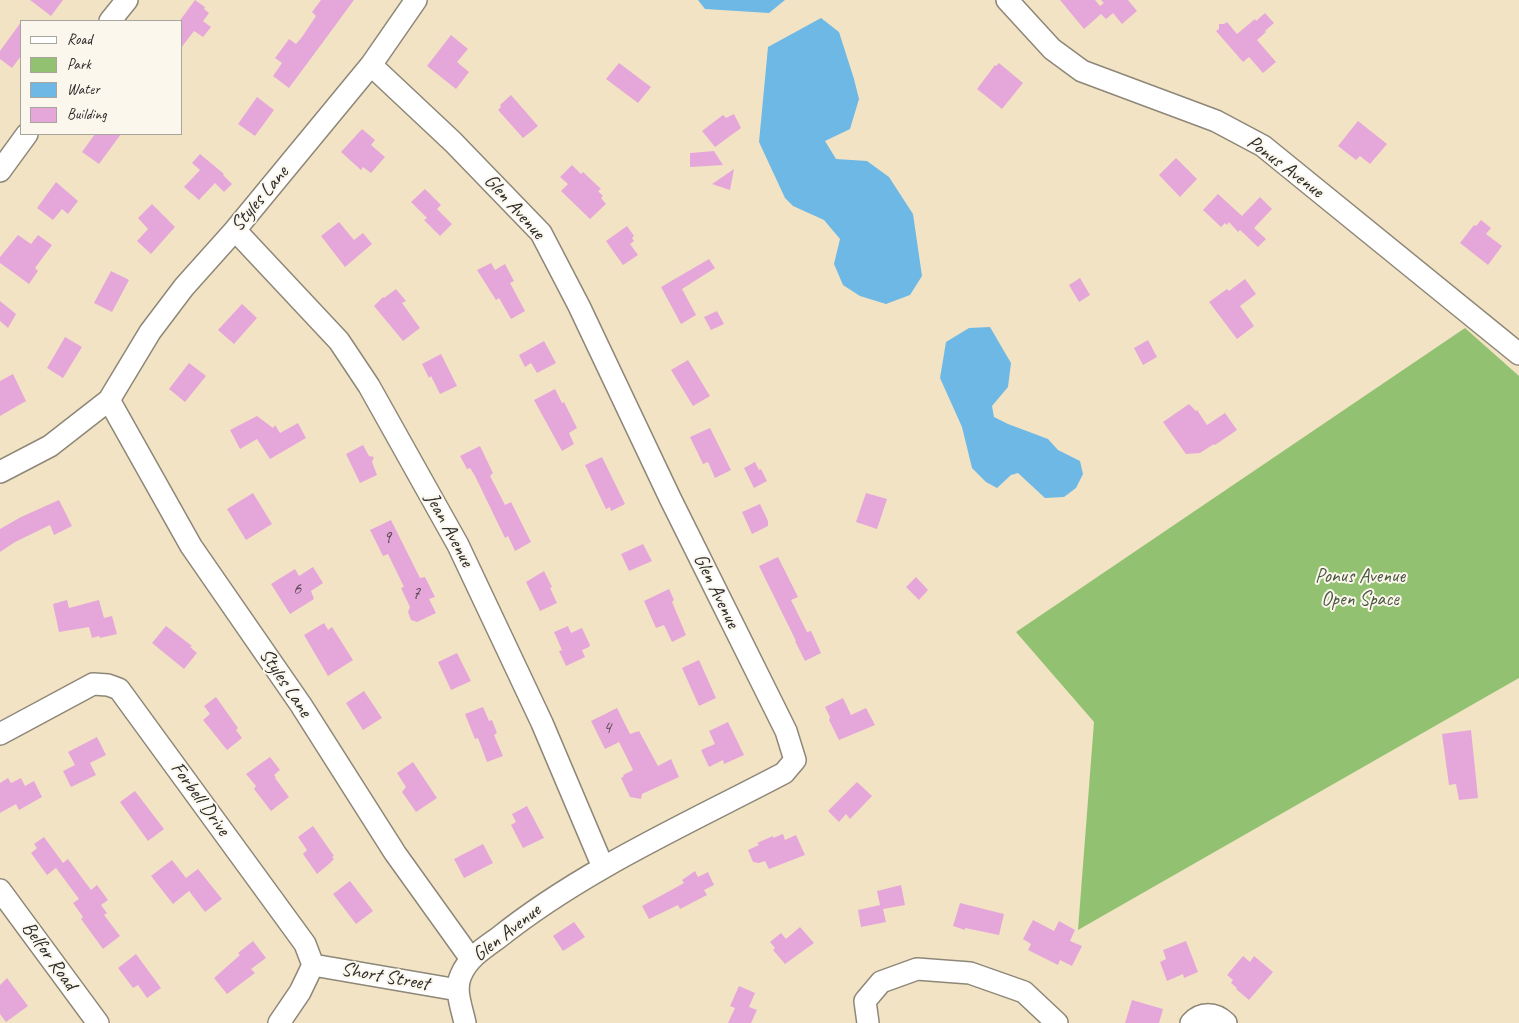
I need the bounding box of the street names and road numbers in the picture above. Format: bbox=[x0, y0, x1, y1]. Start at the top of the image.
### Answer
street label: Ponus Avenue bbox=[1242, 130, 1328, 204]
street label: Styles Lane bbox=[226, 161, 294, 237]
street label: Glen Avenue bbox=[478, 169, 550, 245]
street label: Jean Avenue bbox=[420, 489, 478, 571]
street label: Glen Avenue bbox=[688, 550, 744, 632]
street label: Styles Lane bbox=[253, 644, 317, 722]
street label: Forbell Drive bbox=[165, 757, 235, 841]
street label: Glen Avenue bbox=[468, 899, 546, 967]
street label: Belfor Road bbox=[16, 917, 82, 995]
street label: Short Street bbox=[339, 957, 431, 997]

